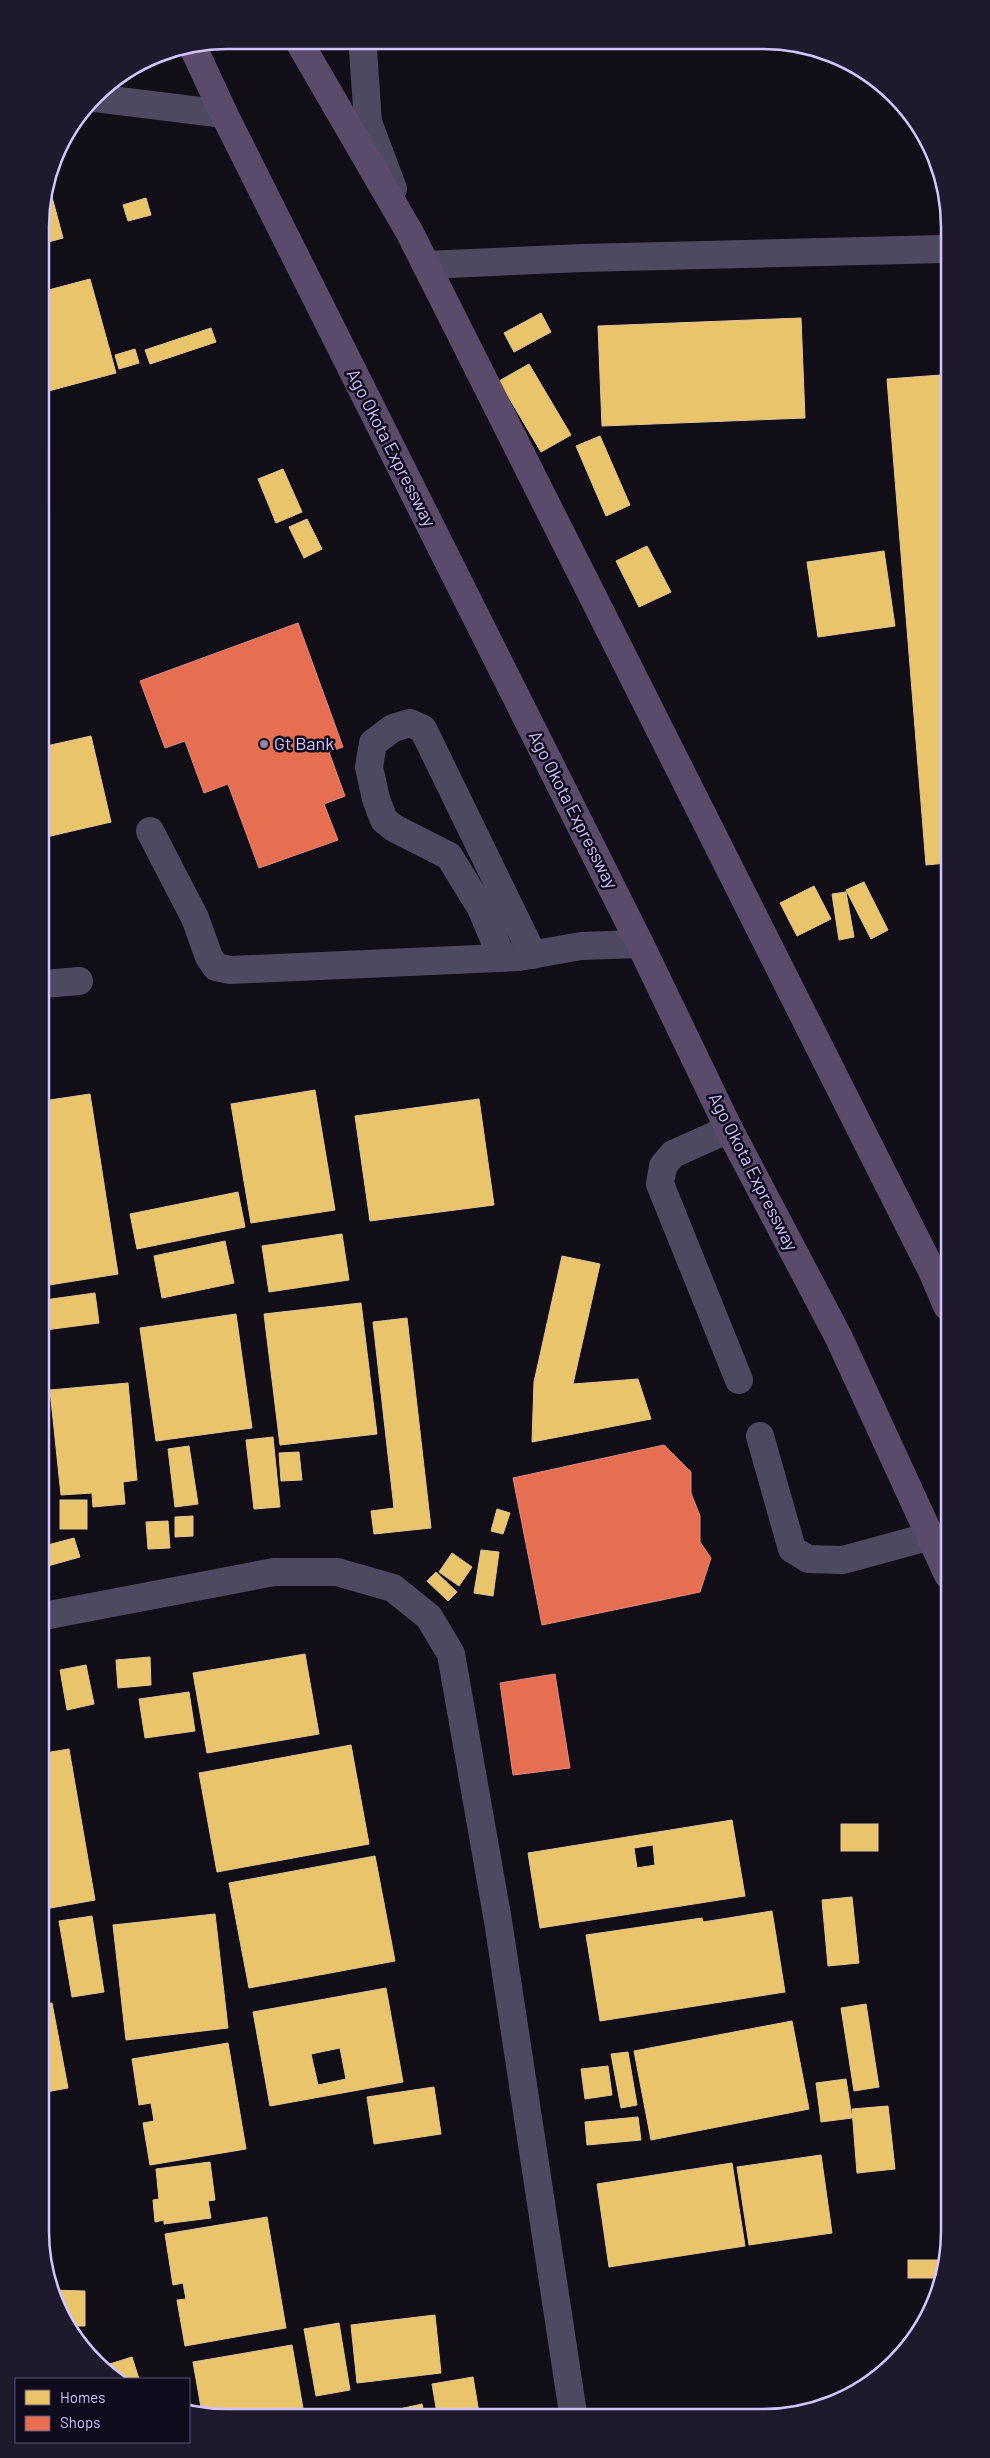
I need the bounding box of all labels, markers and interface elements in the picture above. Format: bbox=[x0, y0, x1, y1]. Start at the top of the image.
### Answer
street label: Ago Okota Expressway bbox=[342, 365, 441, 530]
street label: Ago Okota Expressway bbox=[524, 727, 623, 892]
place label: Gt Bank bbox=[274, 732, 334, 754]
marker: Gt Bank bbox=[258, 738, 270, 750]
street label: Ago Okota Expressway bbox=[704, 1089, 803, 1254]
legend bbox=[15, 2378, 190, 2443]
text: Homes bbox=[60, 2388, 105, 2406]
text: Shops bbox=[60, 2413, 100, 2431]

